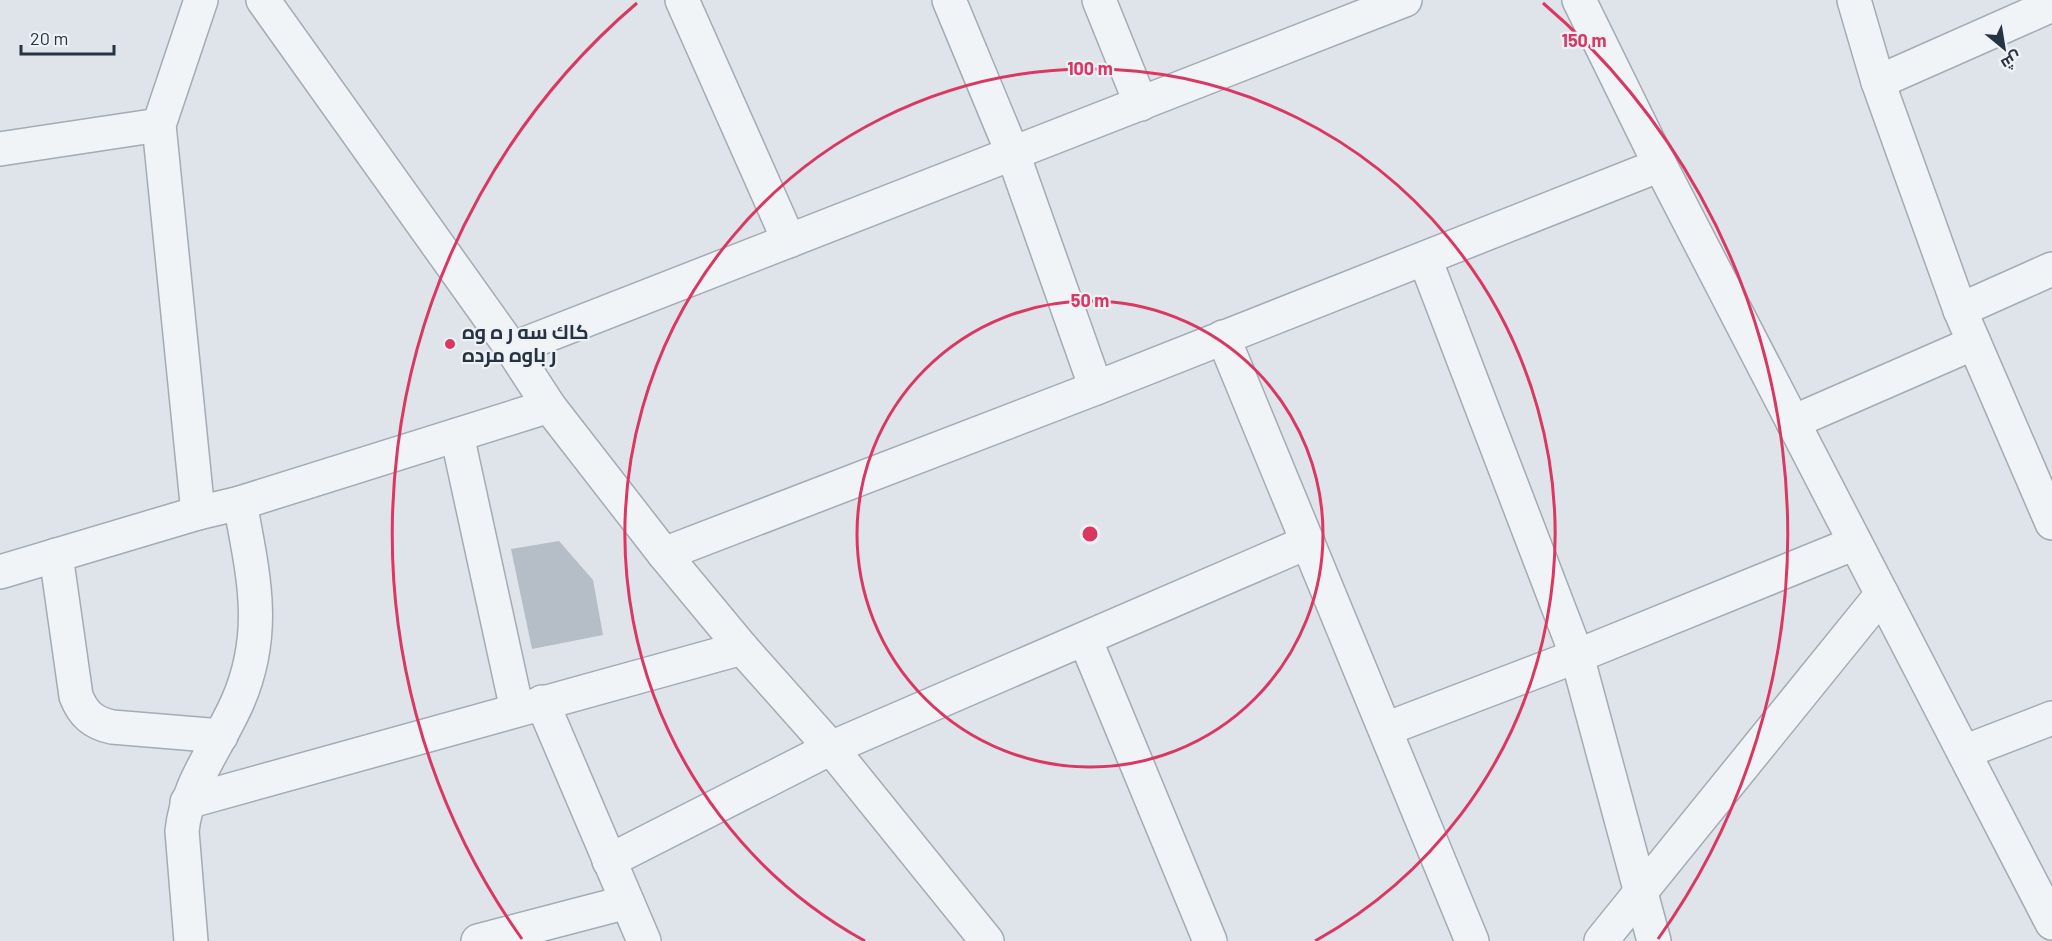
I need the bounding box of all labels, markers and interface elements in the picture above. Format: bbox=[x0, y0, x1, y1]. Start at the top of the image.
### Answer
scale bar bbox=[21, 18, 114, 56]
north arrow bbox=[1974, 18, 2034, 78]
text: 20 m bbox=[30, 27, 68, 49]
text: 150 m bbox=[1562, 29, 1606, 51]
text: ش bbox=[1998, 47, 2025, 75]
text: 100 m bbox=[1067, 57, 1113, 79]
text: 50 m bbox=[1071, 289, 1109, 311]
place label: كاك سه ر ه وه ر باوه مرده bbox=[462, 319, 589, 367]
marker: كاك سه ر ه وه ر باوه مرده bbox=[443, 337, 457, 351]
centre of rings bbox=[1080, 524, 1100, 544]

